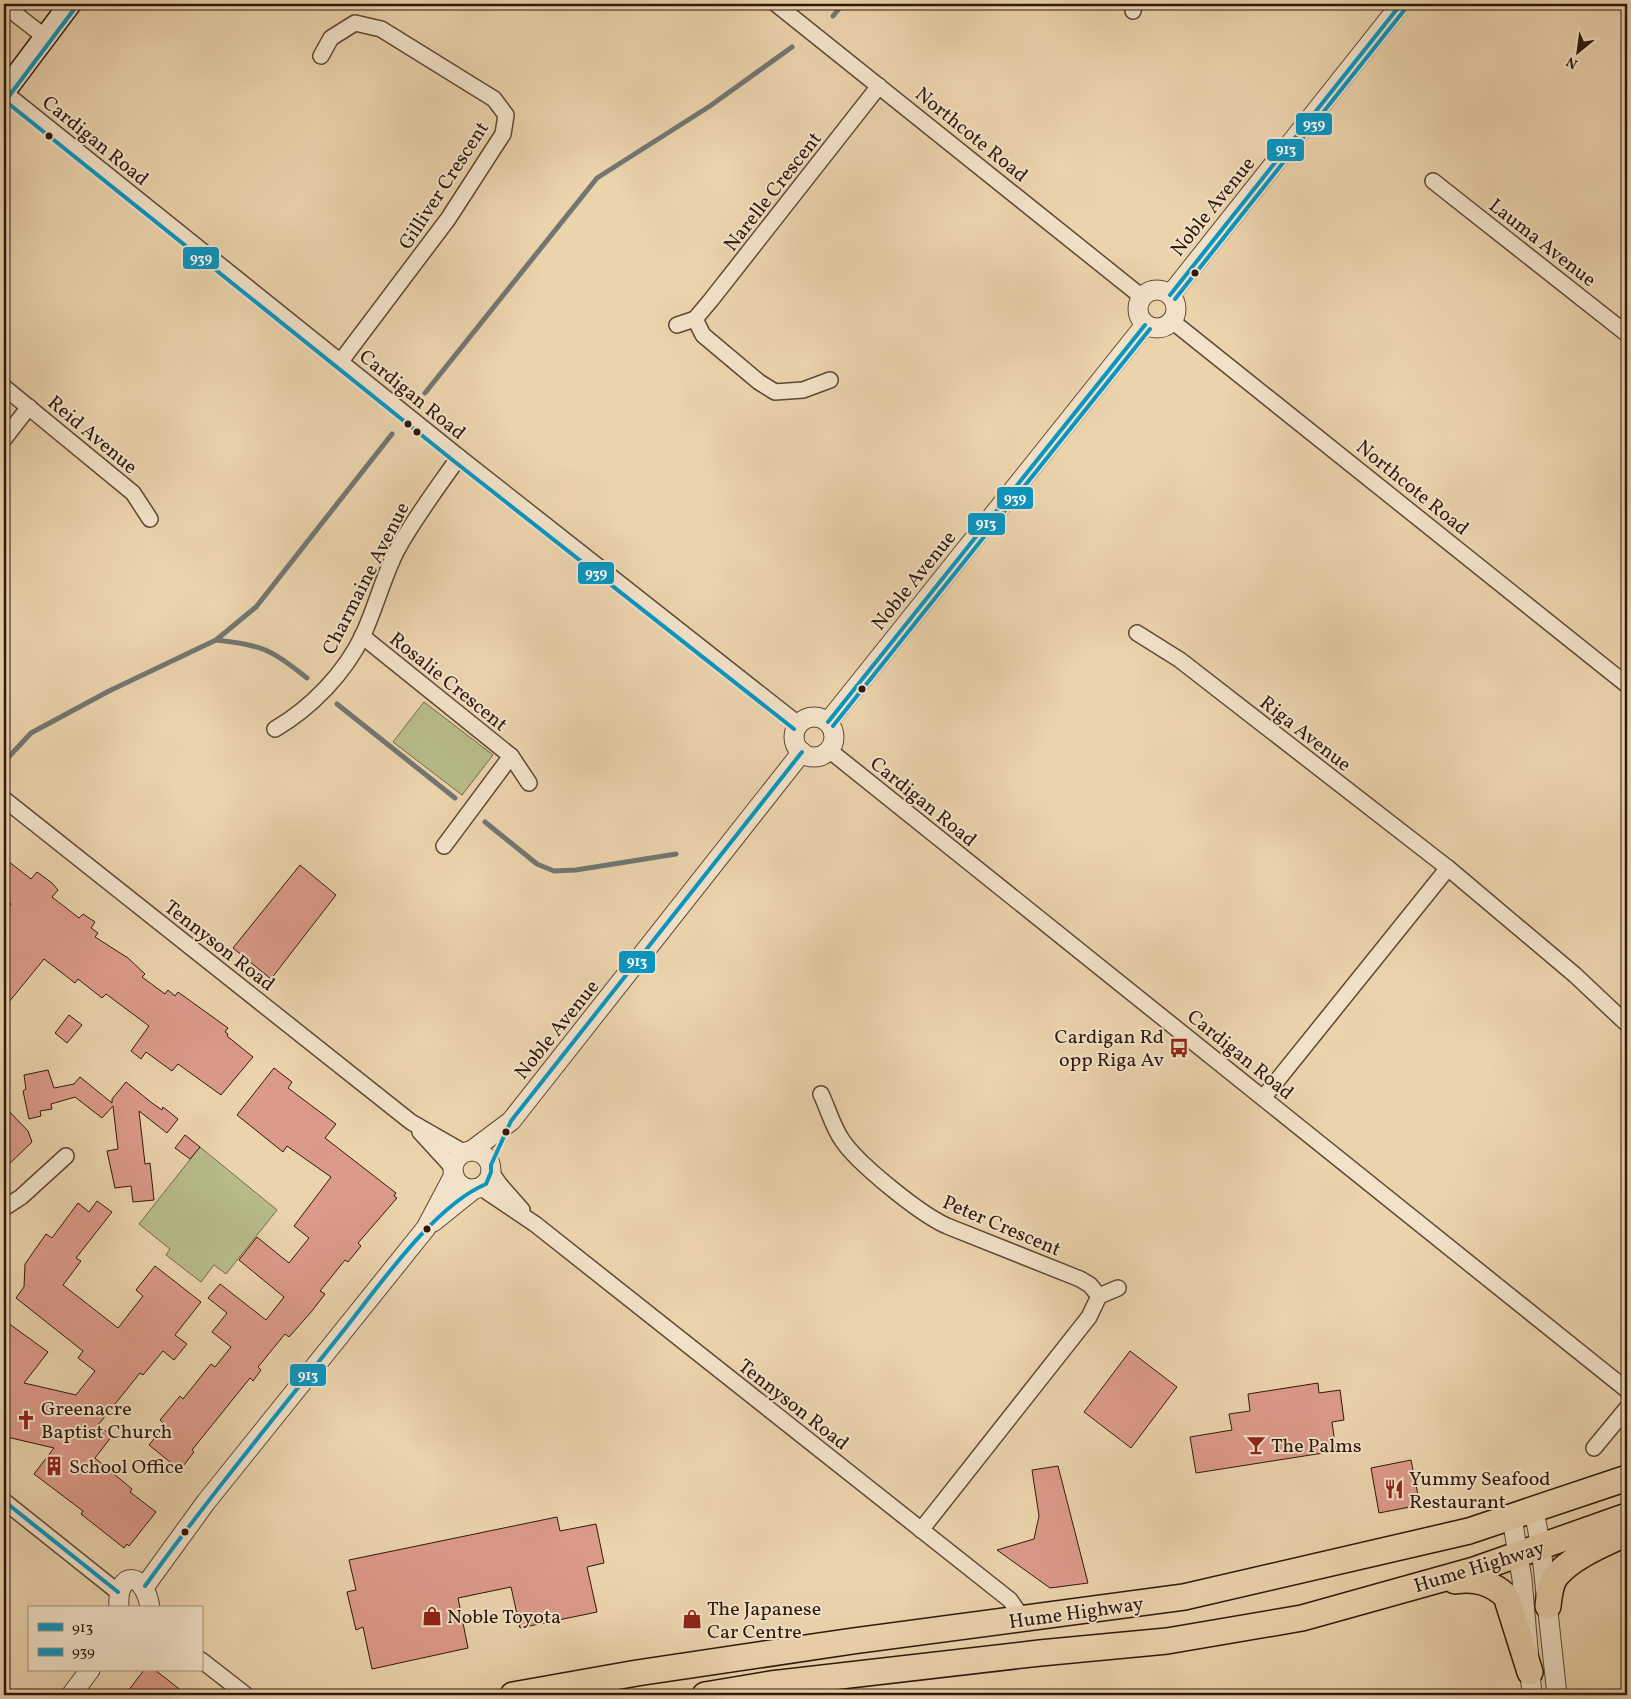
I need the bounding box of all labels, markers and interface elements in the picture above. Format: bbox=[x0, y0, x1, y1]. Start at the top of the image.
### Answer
north arrow bbox=[1554, 28, 1604, 78]
text: N bbox=[1563, 51, 1581, 73]
street label: Northcote Road bbox=[908, 81, 1033, 190]
street label: Cardigan Road bbox=[35, 90, 154, 193]
line badge: 939 bbox=[1295, 112, 1333, 136]
text: 939 bbox=[1303, 116, 1325, 135]
street label: Gilliver Crescent bbox=[393, 117, 497, 256]
street label: Narelle Crescent bbox=[718, 126, 829, 258]
unlabelled marker bbox=[44, 131, 54, 141]
line badge: 913 bbox=[1266, 138, 1305, 162]
text: 913 bbox=[1276, 141, 1296, 160]
street label: Noble Avenue bbox=[1165, 151, 1262, 263]
street label: Lauma Avenue bbox=[1482, 193, 1601, 294]
line badge: 939 bbox=[182, 246, 220, 270]
text: 939 bbox=[190, 250, 212, 269]
unlabelled marker bbox=[1190, 268, 1200, 278]
street label: Cardigan Road bbox=[352, 344, 471, 447]
street label: Reid Avenue bbox=[41, 390, 143, 481]
unlabelled marker bbox=[403, 419, 413, 429]
unlabelled marker bbox=[412, 427, 422, 437]
street label: Northcote Road bbox=[1349, 434, 1474, 543]
line badge: 939 bbox=[996, 486, 1034, 510]
text: 939 bbox=[1004, 490, 1026, 509]
street label: Charmaine Avenue bbox=[316, 498, 417, 660]
line badge: 913 bbox=[967, 512, 1006, 536]
text: 913 bbox=[976, 515, 996, 534]
street label: Noble Avenue bbox=[866, 525, 963, 637]
line badge: 939 bbox=[577, 561, 615, 585]
text: 939 bbox=[585, 565, 607, 584]
street label: Rosalie Crescent bbox=[383, 626, 513, 739]
unlabelled marker bbox=[857, 684, 867, 694]
street label: Riga Avenue bbox=[1253, 690, 1356, 779]
street label: Cardigan Road bbox=[863, 751, 982, 854]
street label: Tennyson Road bbox=[157, 894, 280, 999]
line badge: 913 bbox=[618, 950, 656, 974]
text: 913 bbox=[627, 953, 647, 972]
street label: Noble Avenue bbox=[509, 974, 606, 1086]
street label: Cardigan Road bbox=[1180, 1004, 1299, 1107]
place label: Cardigan Rd opp Riga Av bbox=[1055, 1024, 1164, 1075]
bus stop icon: Cardigan Rd opp Riga Av bbox=[1168, 1037, 1190, 1059]
unlabelled marker bbox=[501, 1127, 511, 1137]
street label: Peter Crescent bbox=[938, 1189, 1065, 1264]
unlabelled marker bbox=[422, 1224, 432, 1234]
street label: Tennyson Road bbox=[731, 1353, 854, 1458]
line badge: 913 bbox=[289, 1363, 327, 1387]
text: 913 bbox=[298, 1367, 318, 1386]
place label: Greenacre Baptist Church bbox=[41, 1396, 173, 1447]
church icon: Greenacre Baptist Church bbox=[15, 1409, 37, 1431]
place label: The Palms bbox=[1271, 1433, 1362, 1461]
bar icon: The Palms bbox=[1245, 1434, 1267, 1456]
place label: School Office bbox=[69, 1454, 184, 1482]
building icon: School Office bbox=[43, 1455, 65, 1477]
place label: Yummy Seafood Restaurant bbox=[1409, 1466, 1551, 1517]
restaurant icon: Yummy Seafood Restaurant bbox=[1383, 1478, 1405, 1500]
unlabelled marker bbox=[180, 1527, 190, 1537]
street label: Hume Highway bbox=[1411, 1535, 1549, 1601]
street label: Hume Highway bbox=[1007, 1591, 1146, 1637]
place label: The Japanese Car Centre bbox=[707, 1596, 821, 1647]
place label: Noble Toyota bbox=[447, 1604, 561, 1632]
shop icon: Noble Toyota bbox=[421, 1605, 443, 1627]
legend bbox=[28, 1606, 202, 1672]
shop icon: The Japanese Car Centre bbox=[681, 1608, 703, 1630]
text: 913 bbox=[72, 1618, 93, 1639]
text: 939 bbox=[72, 1642, 95, 1663]

